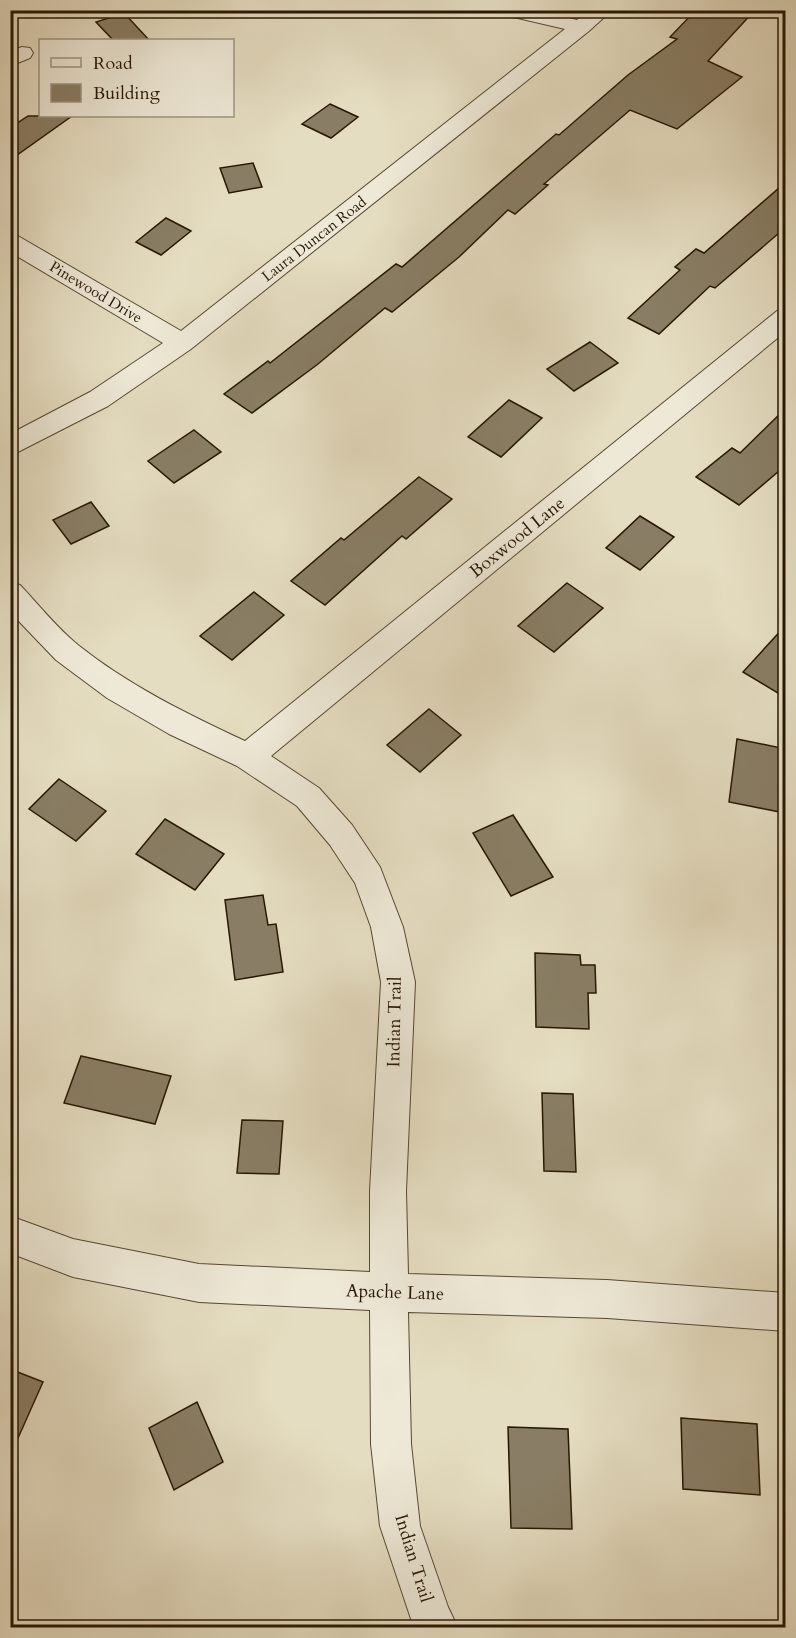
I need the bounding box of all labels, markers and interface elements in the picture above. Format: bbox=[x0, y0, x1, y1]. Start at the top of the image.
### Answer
legend bbox=[39, 39, 234, 117]
text: Road bbox=[93, 51, 133, 76]
text: Building bbox=[93, 81, 161, 106]
street label: Laura Duncan Road bbox=[258, 192, 370, 286]
street label: Pinewood Drive bbox=[46, 256, 146, 328]
street label: Boxwood Lane bbox=[464, 491, 570, 584]
street label: Indian Trail bbox=[381, 976, 408, 1068]
street label: Apache Lane bbox=[345, 1278, 445, 1307]
street label: Indian Trail bbox=[388, 1511, 439, 1606]

